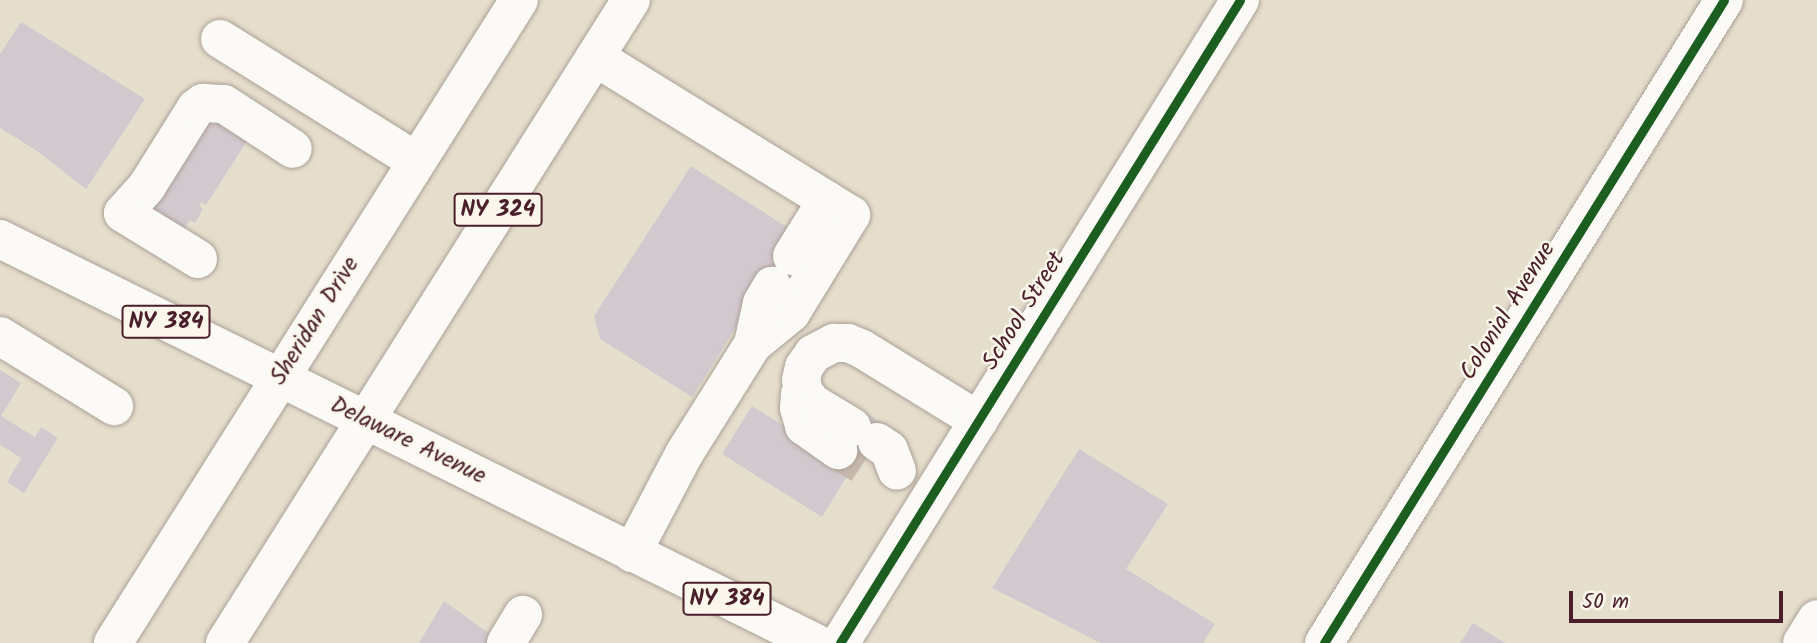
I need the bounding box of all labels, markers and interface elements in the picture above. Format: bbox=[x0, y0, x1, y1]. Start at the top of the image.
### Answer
road number: NY 324 bbox=[452, 190, 544, 230]
street label: Colonial Avenue bbox=[1454, 236, 1562, 386]
street label: School Street bbox=[976, 246, 1072, 376]
street label: Sheridan Drive bbox=[264, 252, 366, 390]
road number: NY 384 bbox=[120, 302, 212, 342]
street label: Delaware Avenue bbox=[325, 391, 491, 491]
scale bar bbox=[1572, 576, 1786, 620]
road number: NY 384 bbox=[682, 580, 772, 618]
text: 50 m bbox=[1582, 586, 1629, 619]

